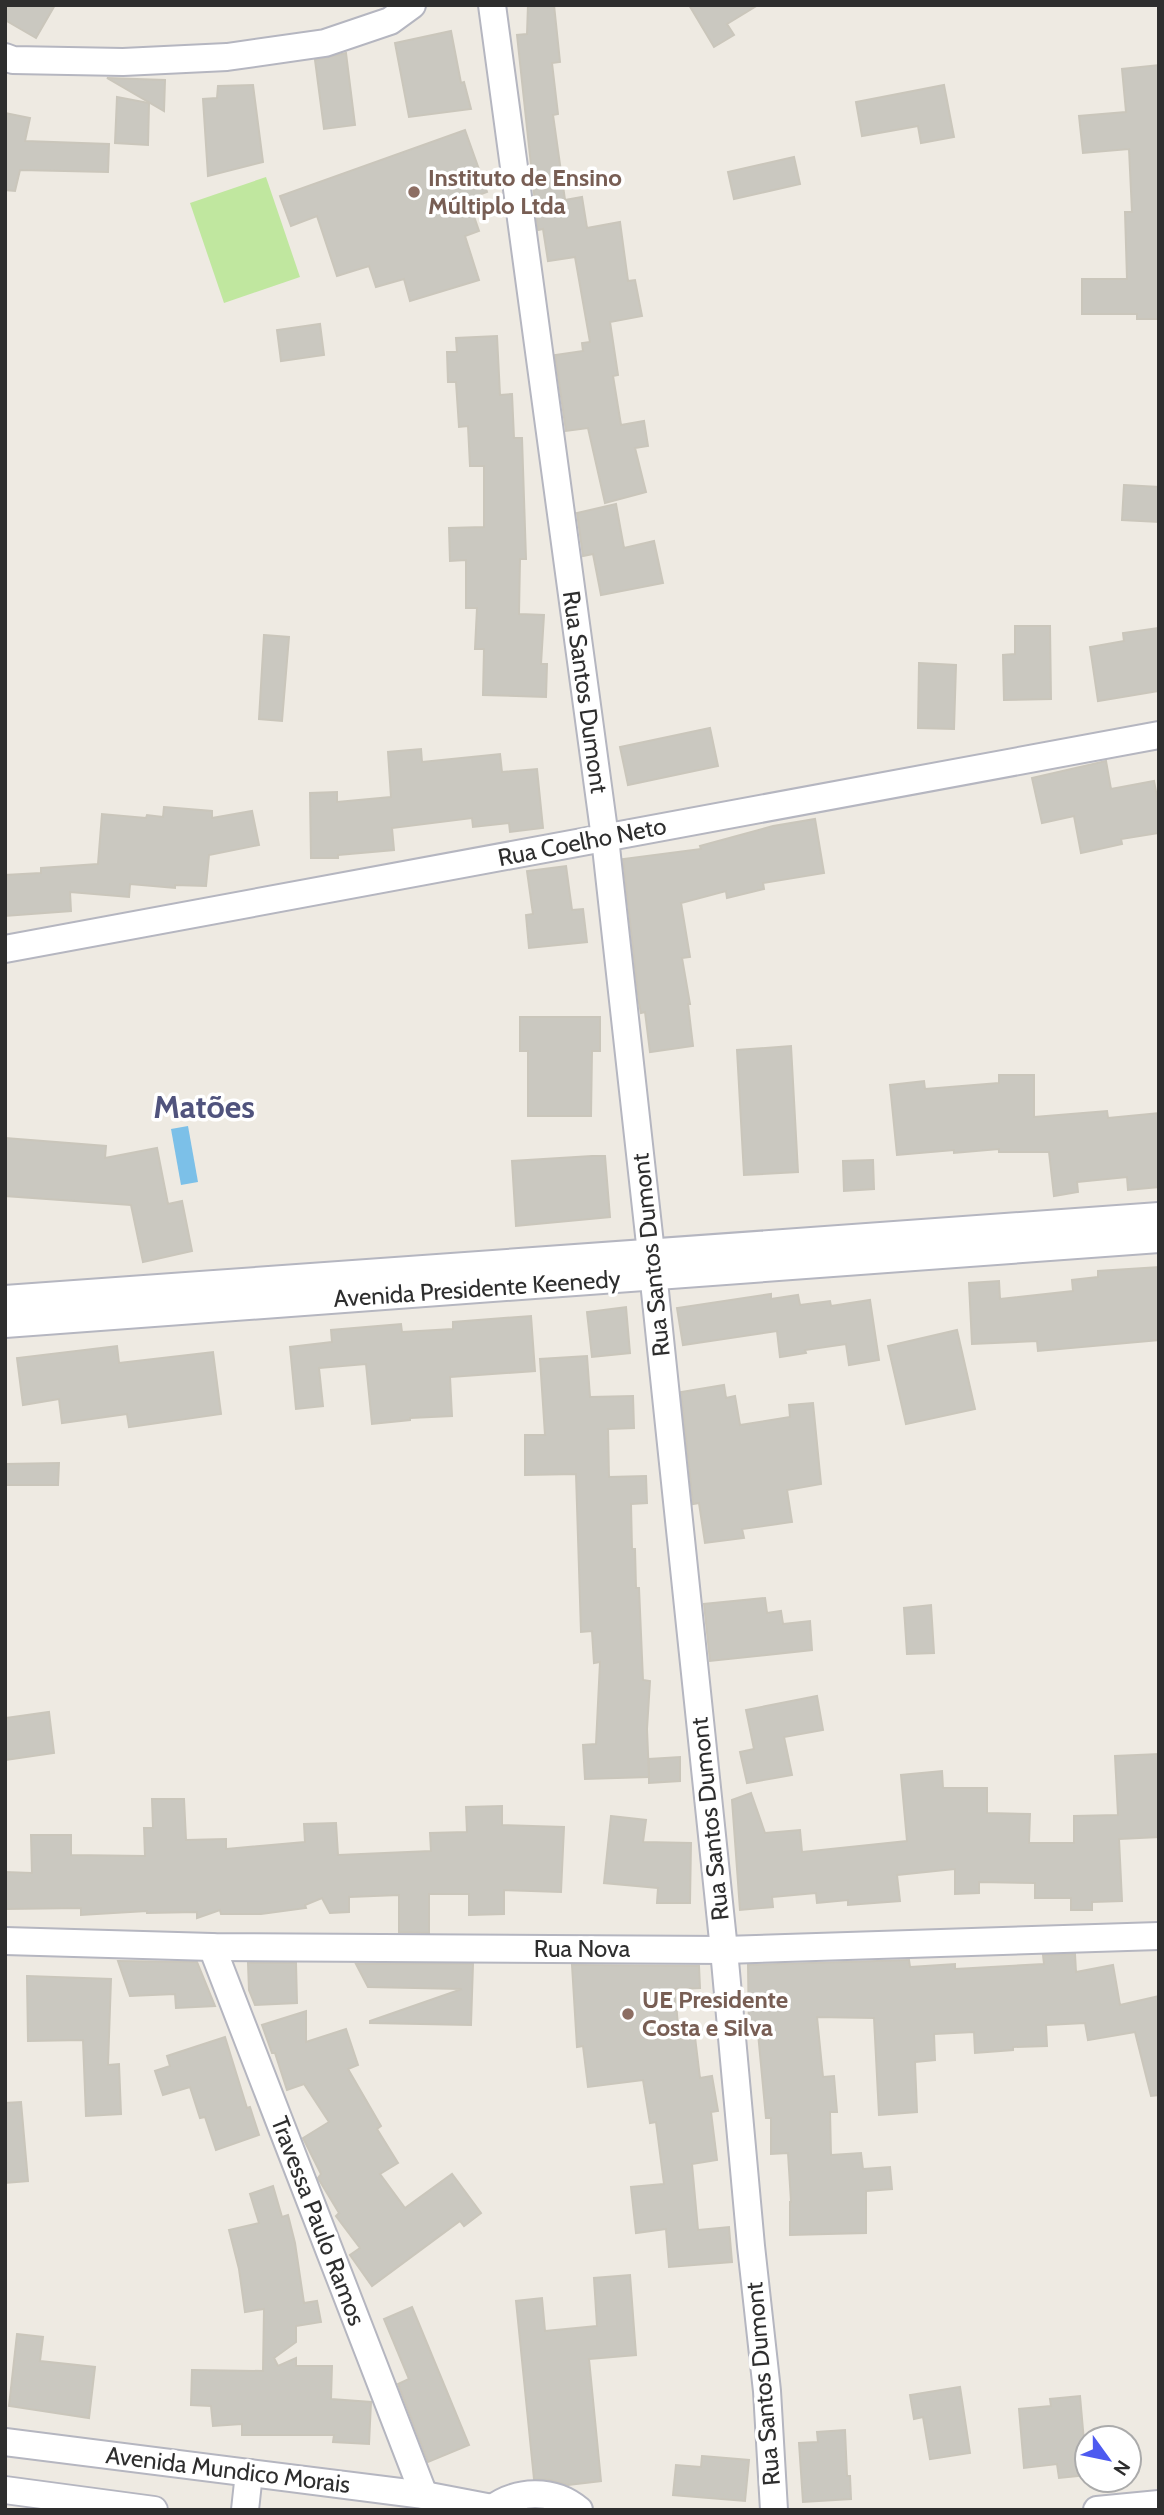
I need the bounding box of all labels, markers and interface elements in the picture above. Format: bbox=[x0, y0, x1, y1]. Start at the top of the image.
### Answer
place label: Instituto de Ensino Múltiplo Ltda bbox=[428, 163, 622, 220]
marker: Instituto de Ensino Múltiplo Ltda bbox=[406, 184, 422, 200]
street label: Rua Santos Dumont bbox=[557, 589, 614, 795]
street label: Rua Coelho Neto bbox=[495, 811, 669, 872]
district label: Matões bbox=[153, 1087, 255, 1126]
street label: Rua Santos Dumont bbox=[625, 1152, 676, 1358]
street label: Avenida Presidente Keenedy bbox=[332, 1264, 621, 1313]
street label: Rua Santos Dumont bbox=[684, 1716, 735, 1922]
street label: Rua Nova bbox=[534, 1934, 631, 1963]
place label: UE Presidente Costa e Silva bbox=[642, 1985, 788, 2042]
marker: UE Presidente Costa e Silva bbox=[620, 2006, 636, 2022]
street label: Travessa Paulo Ramos bbox=[265, 2112, 372, 2329]
street label: Rua Santos Dumont bbox=[739, 2281, 786, 2487]
north arrow bbox=[1073, 2424, 1143, 2494]
street label: Avenida Mundico Morais bbox=[104, 2440, 352, 2499]
text: N bbox=[1109, 2456, 1135, 2480]

